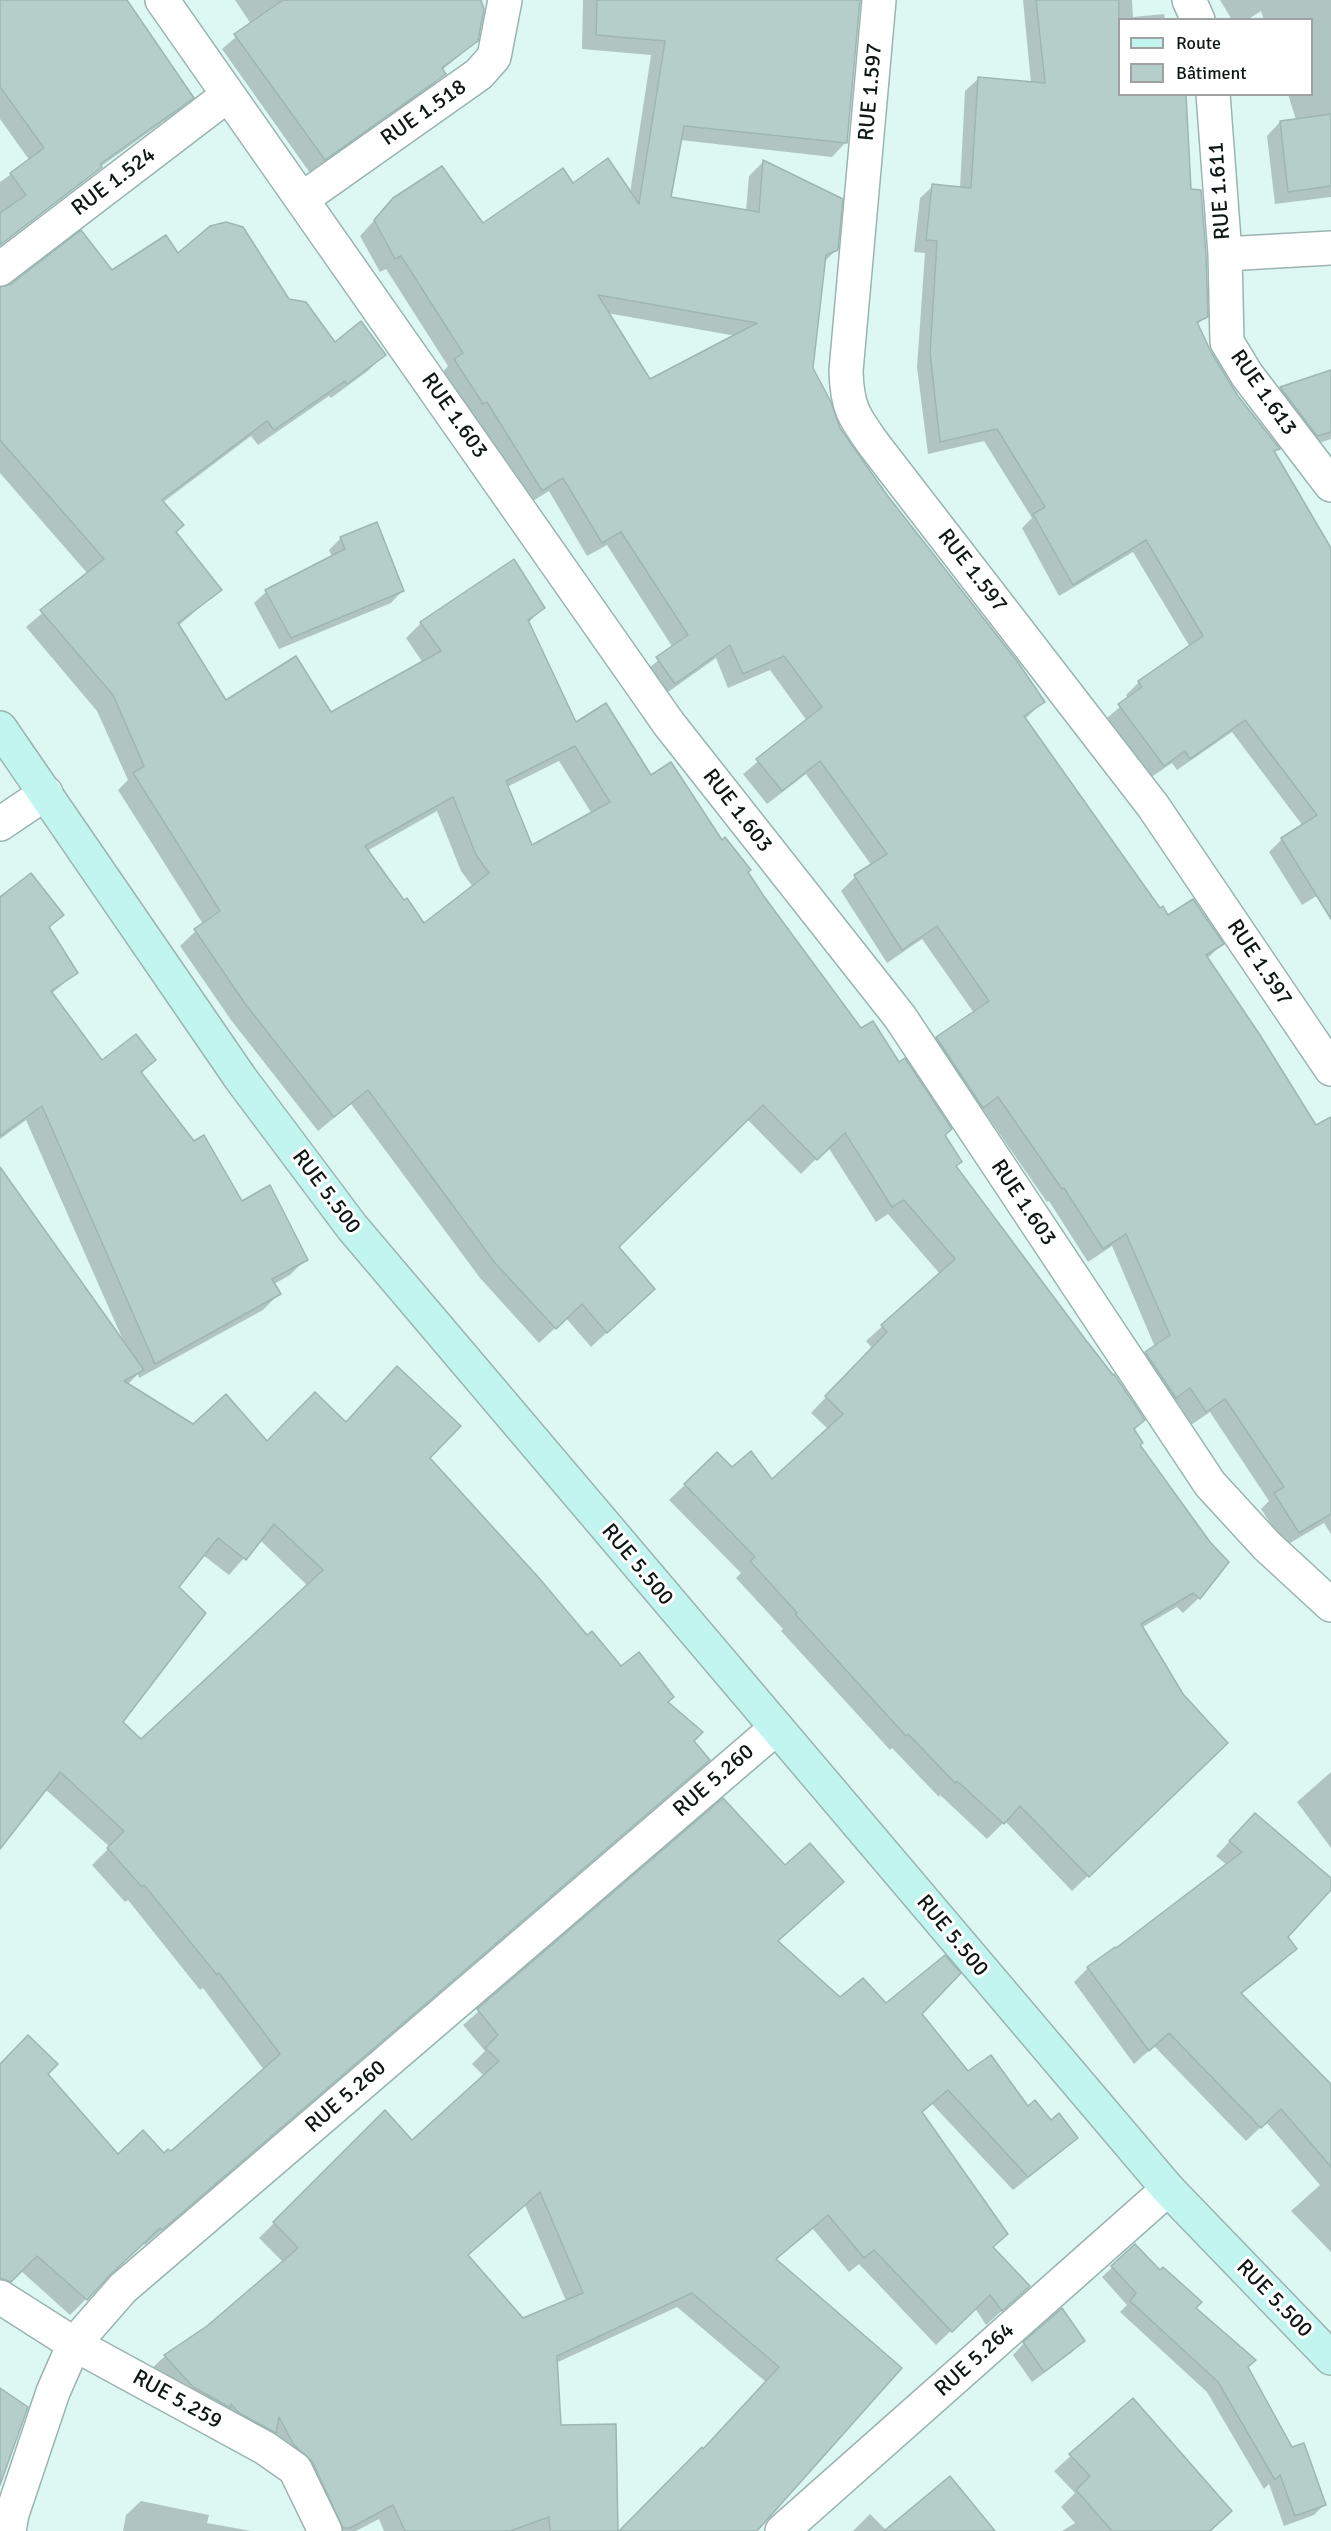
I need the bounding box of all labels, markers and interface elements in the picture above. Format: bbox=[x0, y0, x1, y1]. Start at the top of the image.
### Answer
legend bbox=[1118, 18, 1313, 96]
text: Route bbox=[1176, 32, 1221, 54]
street label: RUE 1.597 bbox=[854, 42, 888, 142]
text: Bâtiment bbox=[1176, 62, 1247, 84]
street label: RUE 1.518 bbox=[376, 74, 472, 152]
street label: RUE 1.611 bbox=[1203, 141, 1237, 241]
street label: RUE 1.524 bbox=[67, 142, 161, 222]
street label: RUE 1.613 bbox=[1224, 345, 1302, 441]
street label: RUE 1.603 bbox=[415, 368, 493, 464]
street label: RUE 1.597 bbox=[931, 524, 1013, 618]
street label: RUE 1.603 bbox=[696, 764, 778, 858]
street label: RUE 1.597 bbox=[1221, 915, 1297, 1011]
street label: RUE 5.500 bbox=[286, 1145, 366, 1239]
street label: RUE 1.603 bbox=[985, 1155, 1061, 1251]
street label: RUE 5.500 bbox=[595, 1519, 679, 1611]
street label: RUE 5.260 bbox=[668, 1739, 760, 1823]
street label: RUE 5.500 bbox=[910, 1890, 994, 1982]
street label: RUE 5.260 bbox=[300, 2055, 392, 2139]
street label: RUE 5.500 bbox=[1230, 2255, 1318, 2343]
street label: RUE 5.264 bbox=[930, 2317, 1020, 2403]
street label: RUE 5.259 bbox=[128, 2365, 226, 2435]

